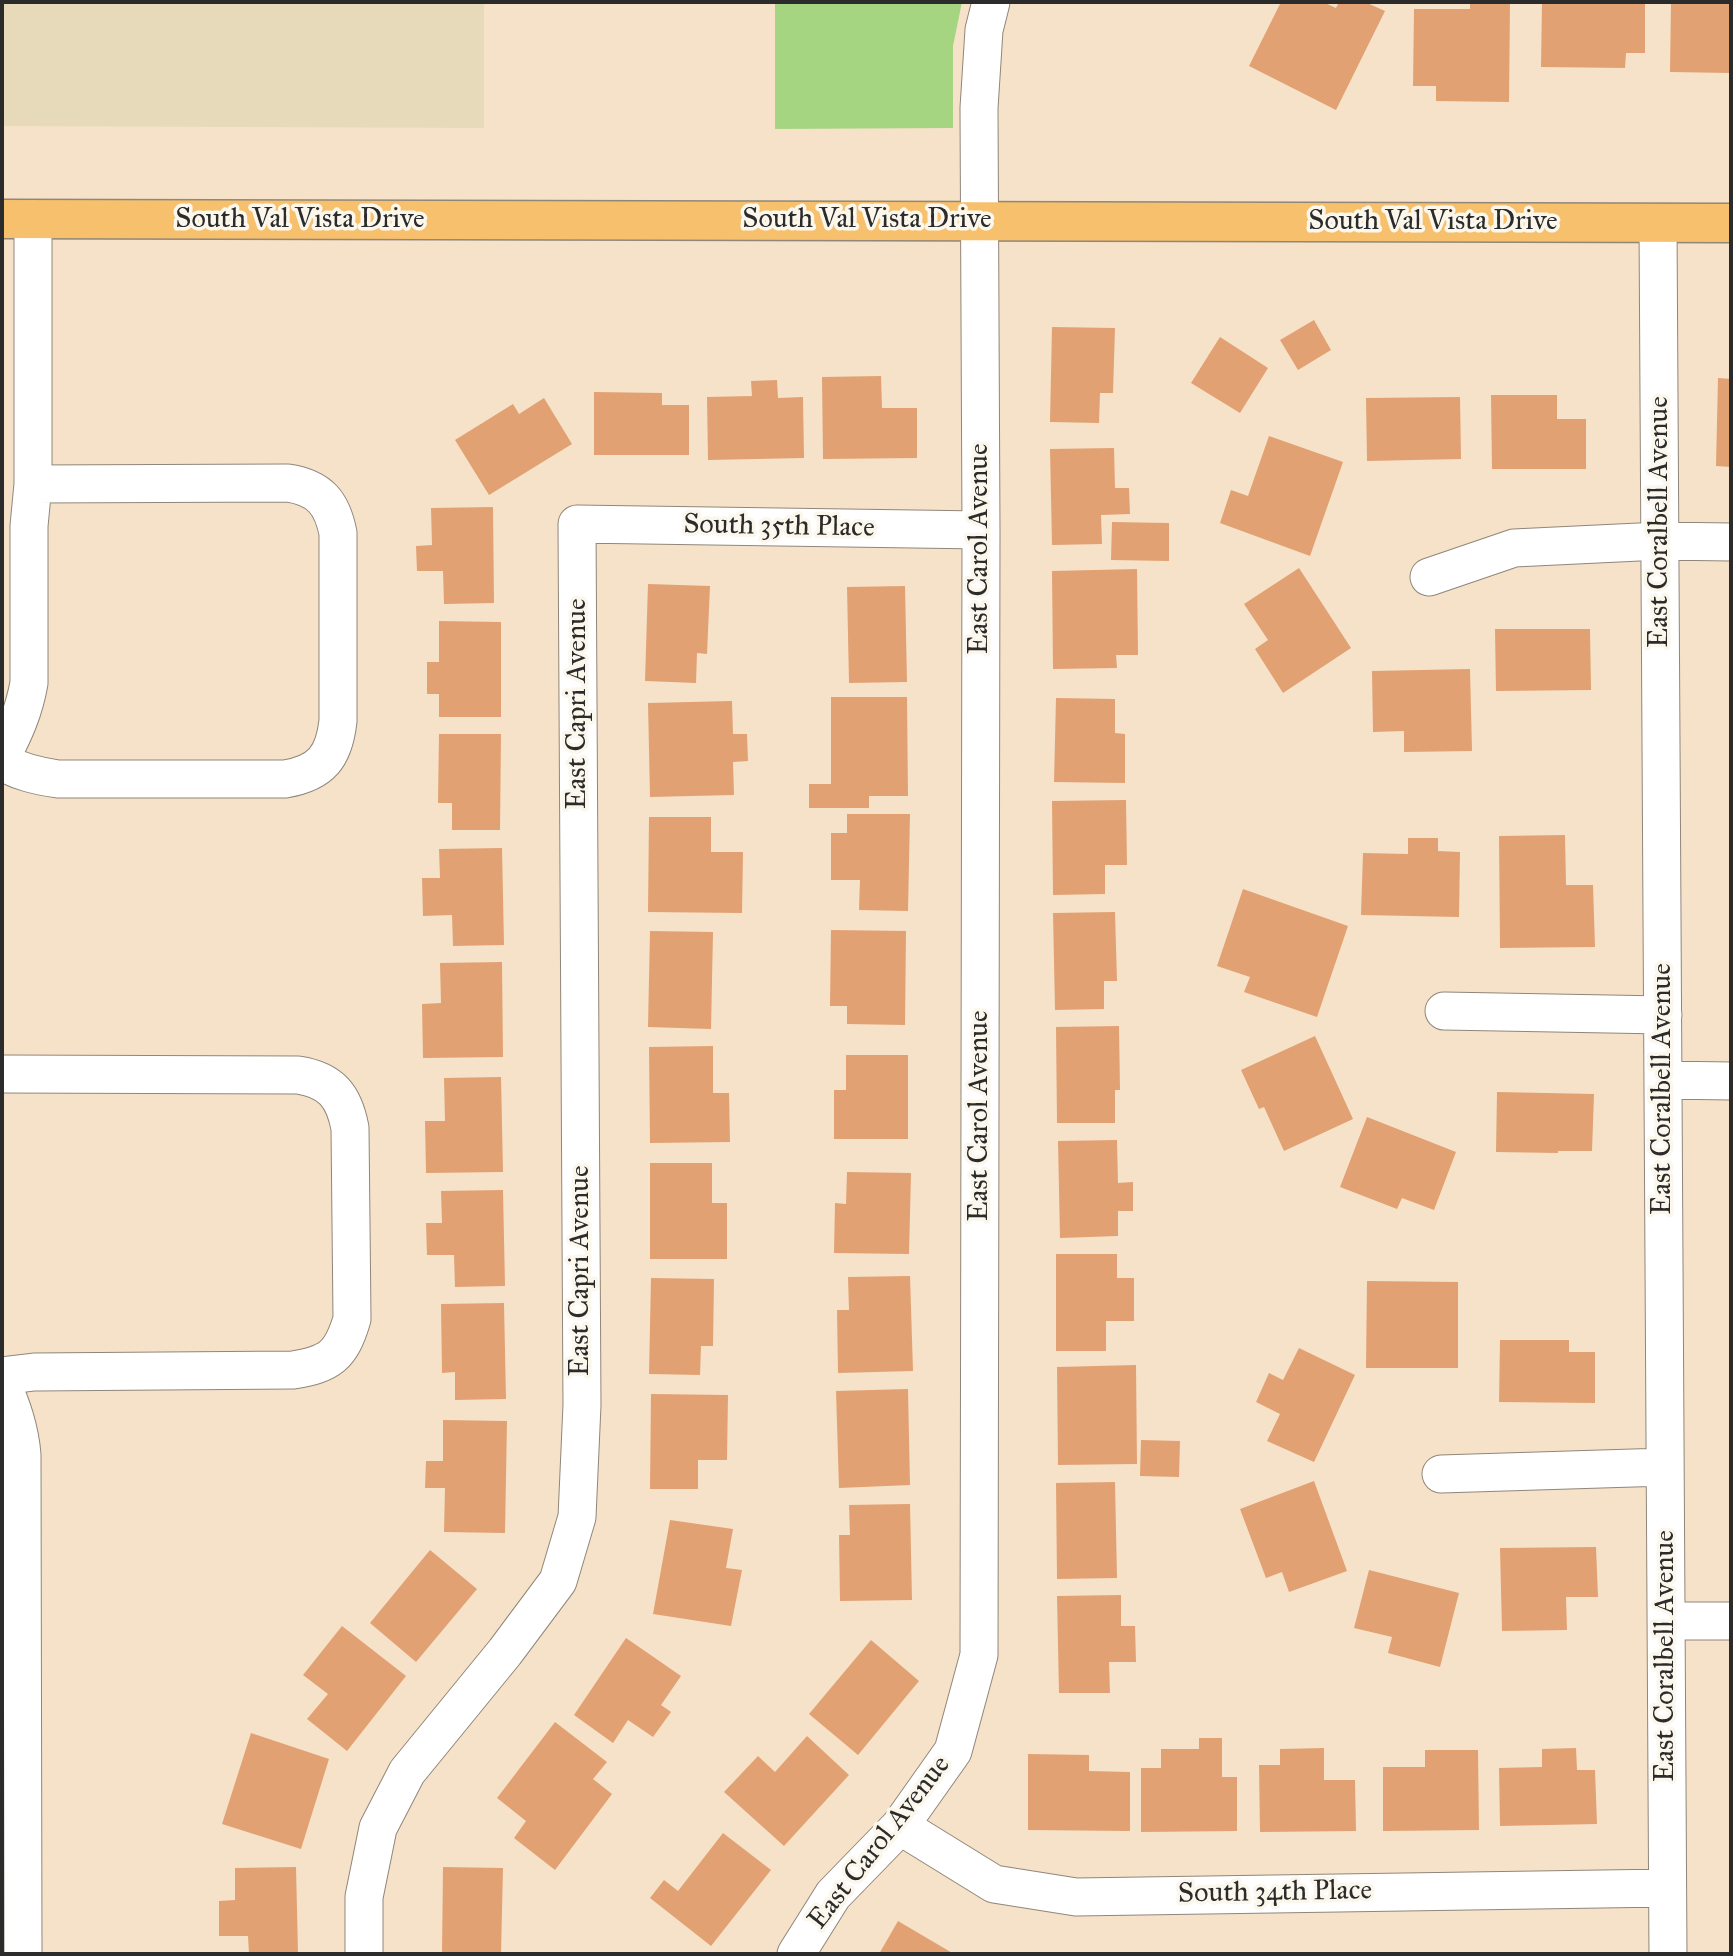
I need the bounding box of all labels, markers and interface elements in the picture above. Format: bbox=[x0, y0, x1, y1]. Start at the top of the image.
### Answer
street label: South Val Vista Drive bbox=[175, 203, 425, 237]
street label: South Val Vista Drive bbox=[742, 203, 992, 237]
street label: South Val Vista Drive bbox=[1308, 205, 1558, 239]
street label: East Coralbell Avenue bbox=[1643, 396, 1677, 648]
street label: East Carol Avenue bbox=[963, 443, 997, 655]
street label: South 35th Place bbox=[683, 509, 875, 545]
street label: East Capri Avenue bbox=[561, 598, 595, 810]
street label: East Coralbell Avenue bbox=[1646, 963, 1680, 1215]
street label: East Carol Avenue bbox=[963, 1010, 997, 1222]
street label: East Capri Avenue bbox=[564, 1165, 598, 1377]
street label: East Coralbell Avenue bbox=[1649, 1530, 1683, 1782]
street label: East Carol Avenue bbox=[802, 1749, 958, 1937]
street label: South 34th Place bbox=[1178, 1875, 1372, 1911]

